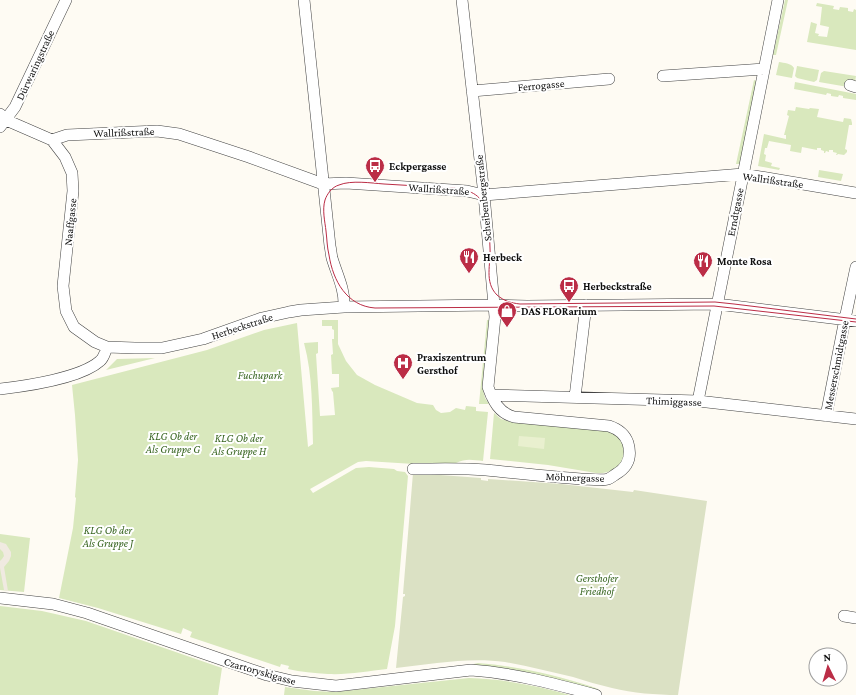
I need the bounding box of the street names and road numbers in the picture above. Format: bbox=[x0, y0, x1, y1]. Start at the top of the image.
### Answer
street label: Dürwaringstraße bbox=[14, 28, 57, 102]
street label: Ferrogasse bbox=[517, 77, 565, 94]
street label: Wallrißstraße bbox=[93, 125, 155, 139]
street label: Scheibenbergstraße bbox=[472, 154, 495, 242]
street label: Wallrißstraße bbox=[742, 170, 804, 190]
street label: Wallrißstraße bbox=[408, 181, 470, 197]
street label: Erndtgasse bbox=[724, 187, 747, 237]
street label: Naaffgasse bbox=[62, 198, 79, 246]
street label: Herbeckstraße bbox=[210, 310, 274, 342]
street label: Messerschmidtgasse bbox=[821, 319, 852, 411]
street label: Thimiggasse bbox=[646, 394, 702, 409]
street label: Möhnergasse bbox=[545, 470, 605, 485]
street label: Czartoryskigasse bbox=[222, 655, 298, 688]

